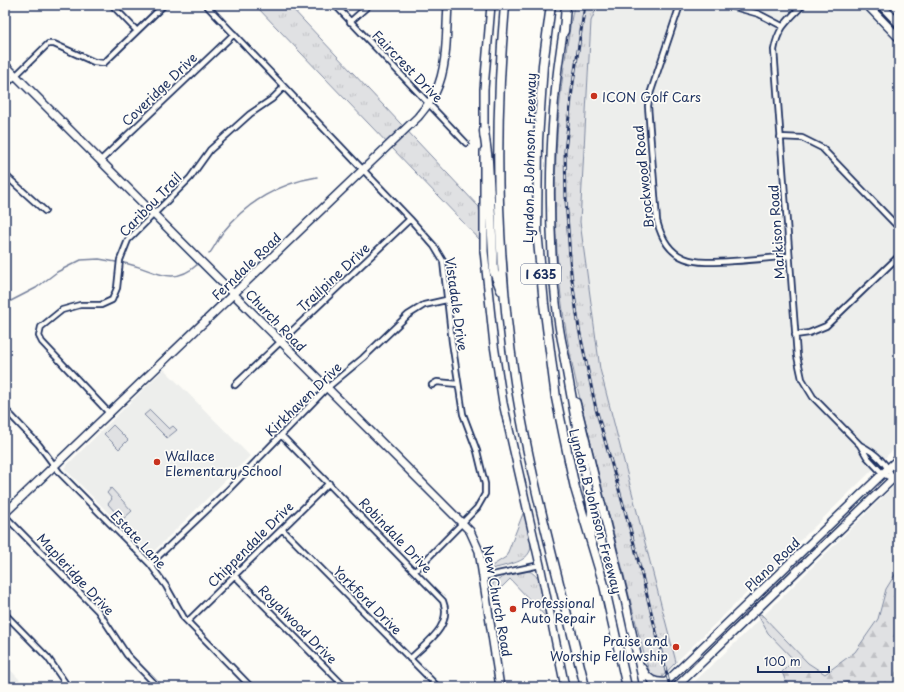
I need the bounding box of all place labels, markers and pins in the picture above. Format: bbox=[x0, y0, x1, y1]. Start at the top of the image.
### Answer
place label: ICON Golf Cars bbox=[602, 87, 701, 106]
marker: ICON Golf Cars bbox=[589, 91, 599, 101]
place label: Wallace Elementary School bbox=[165, 446, 282, 480]
marker: Wallace Elementary School bbox=[152, 457, 162, 467]
place label: Professional Auto Repair bbox=[521, 593, 595, 627]
marker: Professional Auto Repair bbox=[508, 604, 518, 614]
place label: Praise and Worship Fellowship bbox=[550, 631, 668, 665]
marker: Praise and Worship Fellowship bbox=[671, 642, 681, 652]

